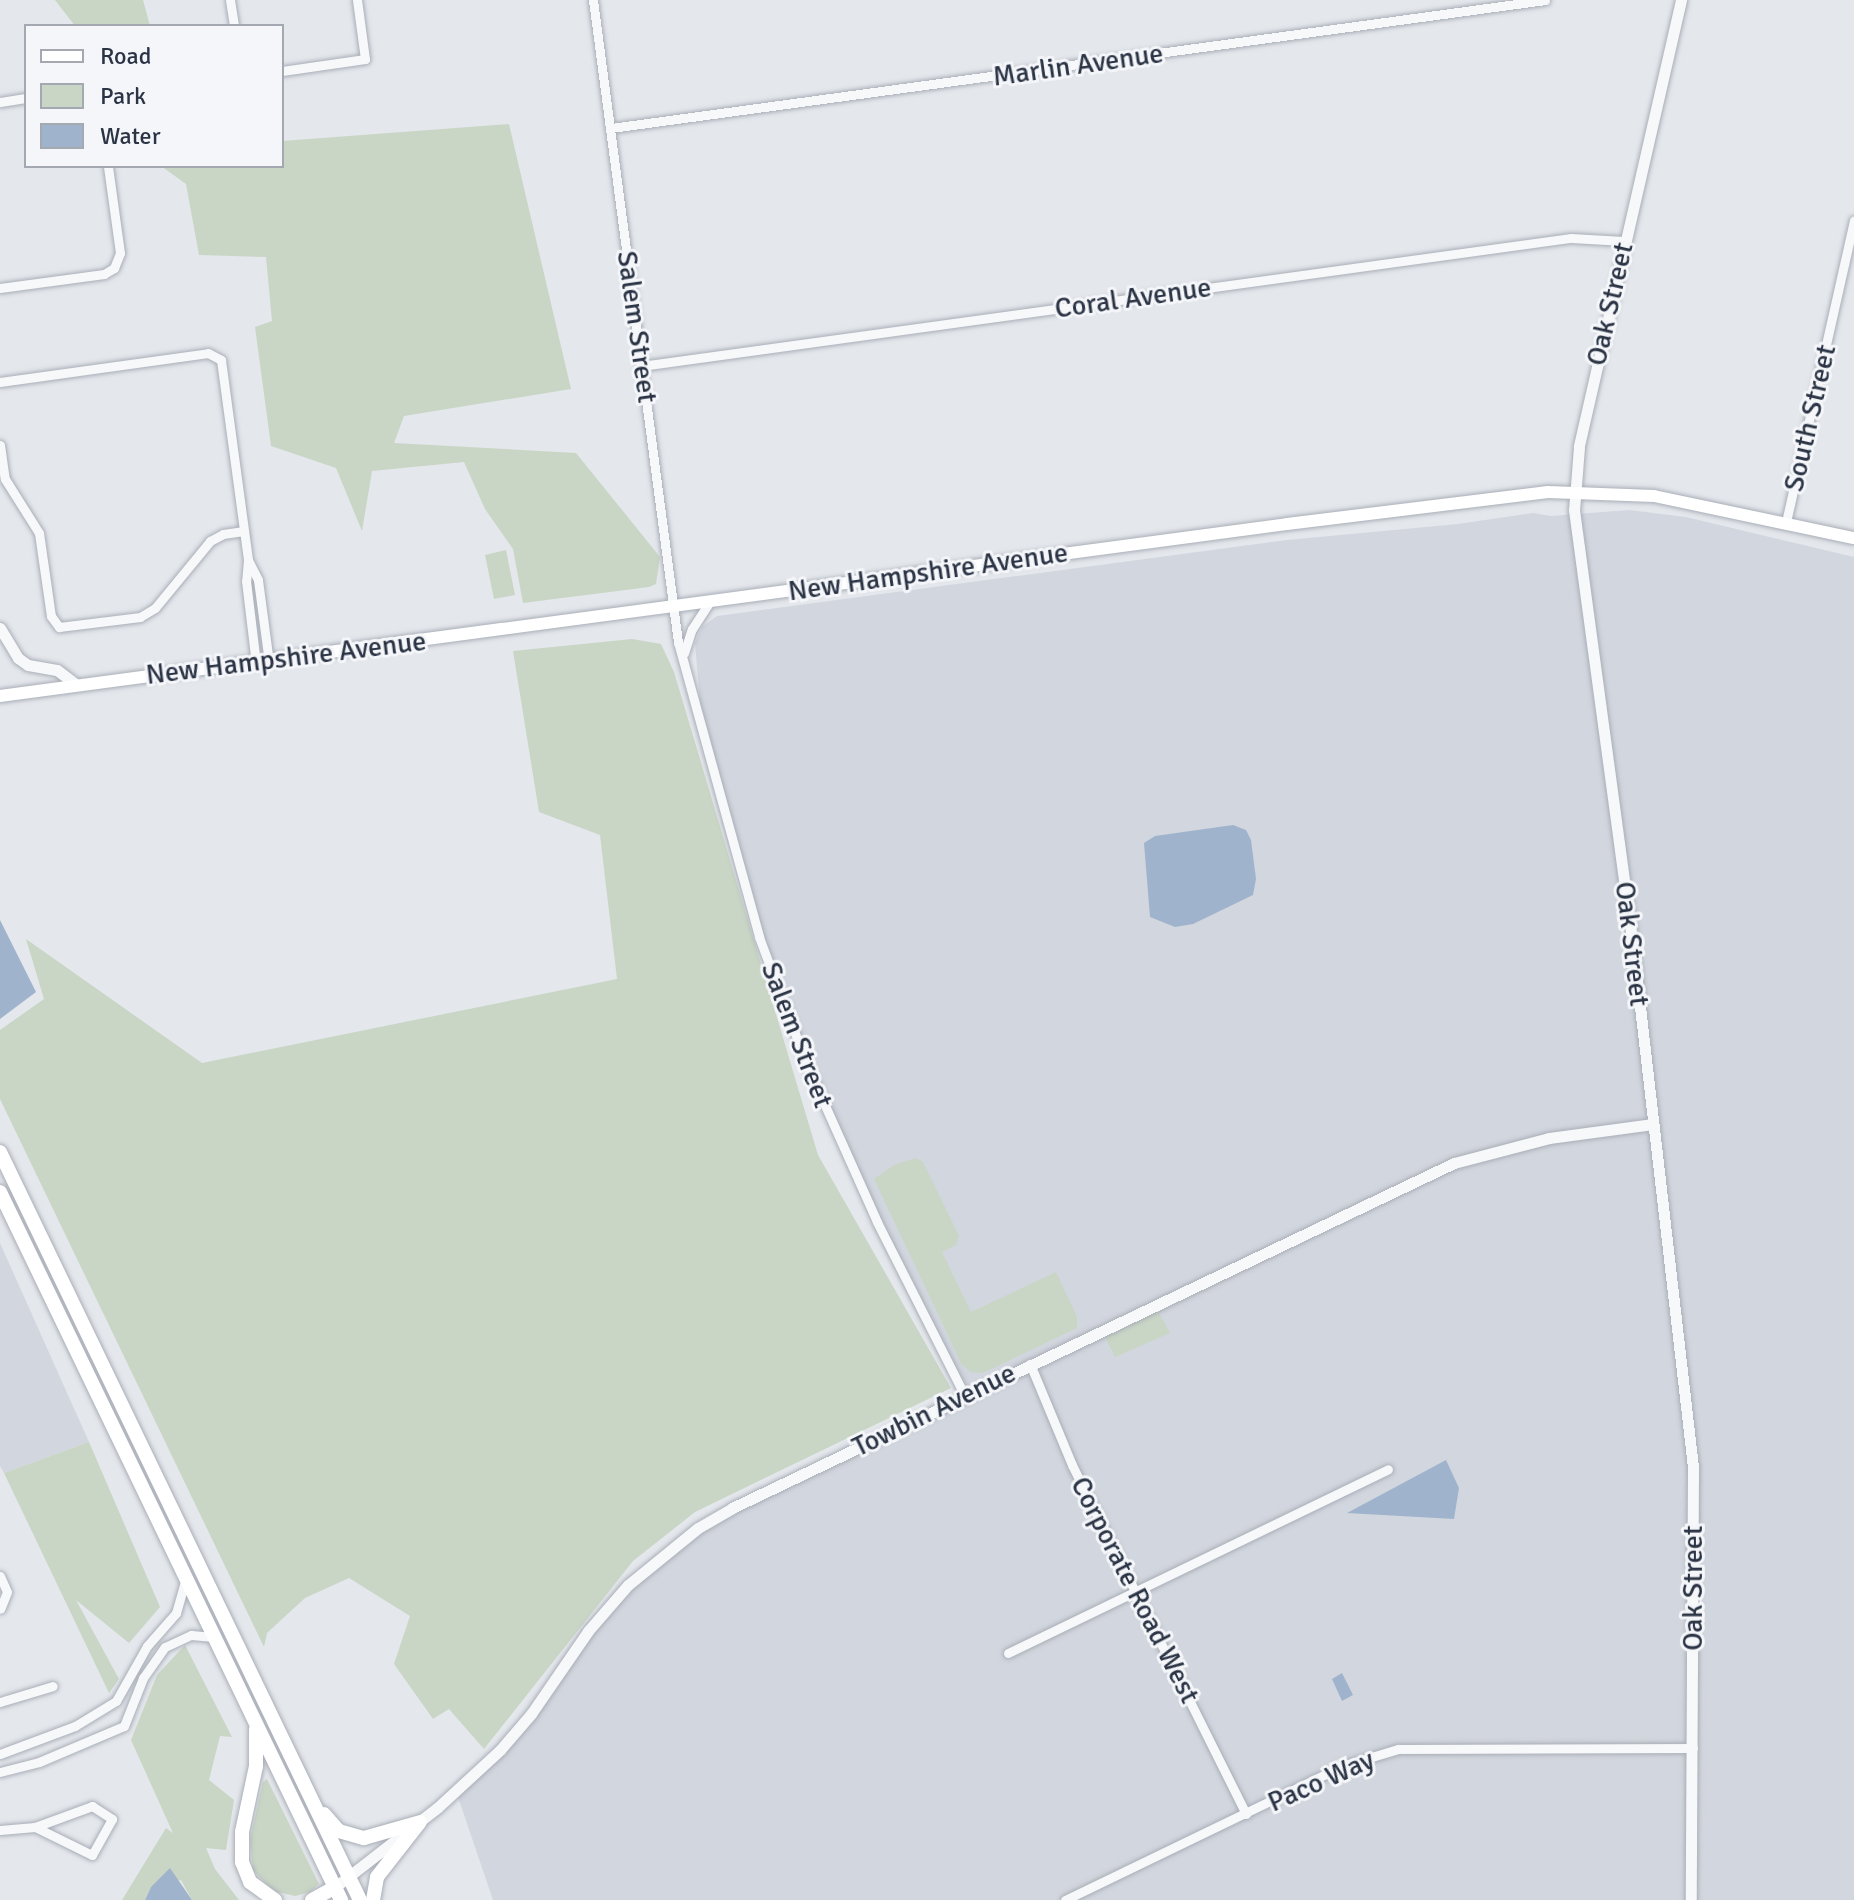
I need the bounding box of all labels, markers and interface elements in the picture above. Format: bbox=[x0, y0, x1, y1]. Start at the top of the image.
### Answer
legend bbox=[24, 24, 284, 168]
street label: Marlin Avenue bbox=[991, 36, 1165, 94]
text: Road bbox=[100, 41, 151, 71]
text: Park bbox=[100, 81, 146, 111]
text: Water bbox=[100, 121, 160, 151]
street label: Oak Street bbox=[1580, 239, 1640, 369]
street label: Salem Street bbox=[610, 249, 664, 405]
street label: Coral Avenue bbox=[1053, 270, 1213, 326]
street label: South Street bbox=[1777, 341, 1843, 495]
street label: New Hampshire Avenue bbox=[786, 536, 1070, 608]
street label: New Hampshire Avenue bbox=[144, 624, 428, 692]
street label: Oak Street bbox=[1608, 880, 1656, 1008]
street label: Salem Street bbox=[754, 957, 840, 1113]
street label: Towbin Avenue bbox=[847, 1356, 1021, 1464]
street label: Corporate Road West bbox=[1063, 1471, 1207, 1709]
street label: Oak Street bbox=[1676, 1525, 1710, 1651]
street label: Paco Way bbox=[1263, 1743, 1379, 1819]

